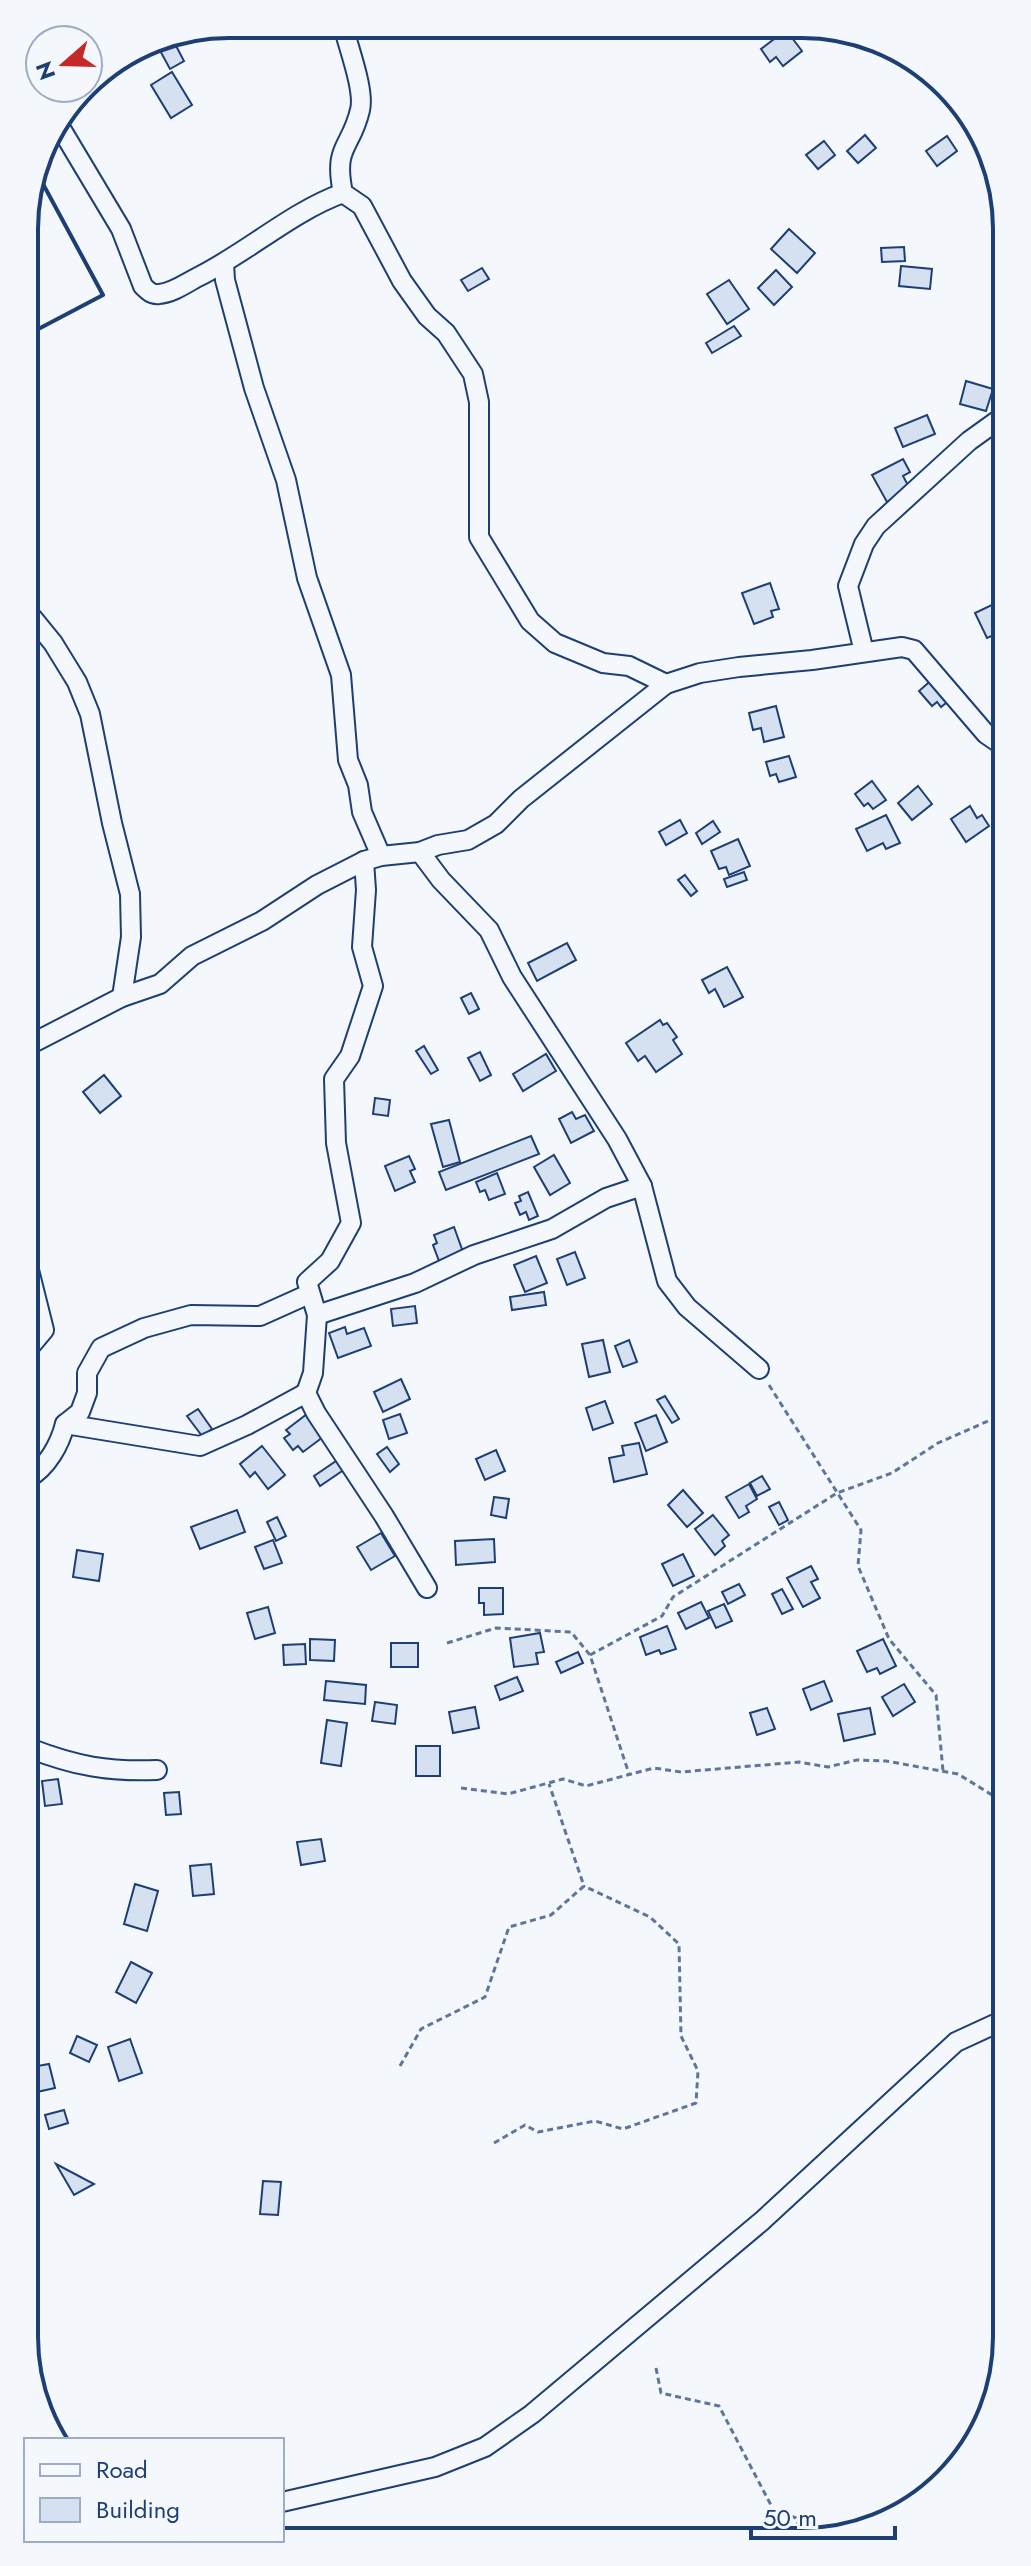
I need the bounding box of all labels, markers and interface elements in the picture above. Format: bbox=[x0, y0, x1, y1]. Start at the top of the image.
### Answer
north arrow bbox=[24, 24, 104, 104]
text: N bbox=[27, 57, 63, 85]
legend bbox=[24, 2438, 284, 2542]
text: Road bbox=[96, 2452, 148, 2487]
scale bar bbox=[751, 2490, 895, 2540]
text: Building bbox=[96, 2492, 180, 2527]
text: 50 m bbox=[763, 2500, 817, 2535]

